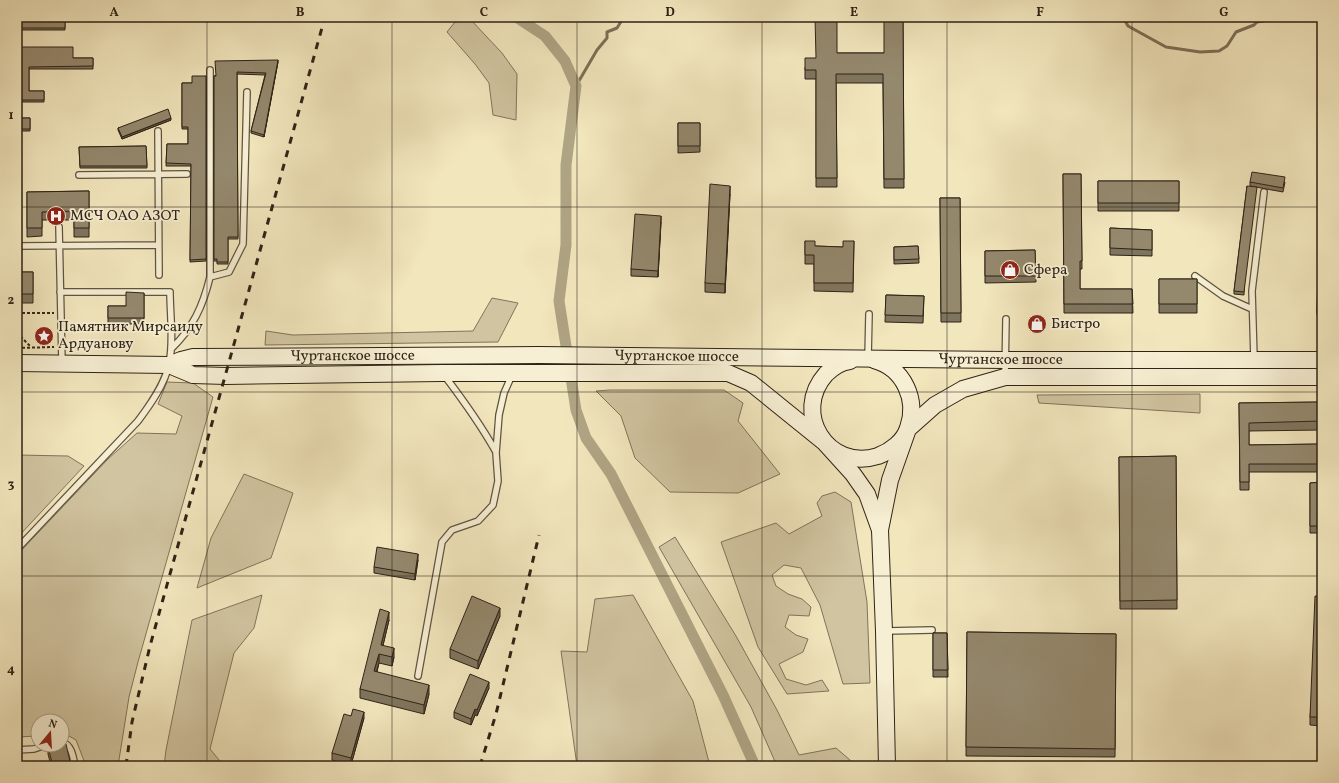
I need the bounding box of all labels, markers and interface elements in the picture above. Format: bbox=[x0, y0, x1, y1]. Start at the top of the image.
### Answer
text: A bbox=[109, 4, 119, 22]
text: B bbox=[296, 4, 305, 22]
text: C bbox=[480, 4, 488, 22]
text: D bbox=[665, 4, 675, 22]
text: E bbox=[850, 4, 858, 22]
text: F bbox=[1036, 4, 1044, 22]
text: G bbox=[1219, 4, 1229, 22]
text: 1 bbox=[8, 107, 14, 125]
hospital icon: МСЧ ОАО АЗОТ bbox=[45, 205, 67, 227]
place label: МСЧ ОАО АЗОТ bbox=[70, 206, 180, 227]
shop icon: Сфера bbox=[999, 259, 1021, 281]
place label: Сфера bbox=[1024, 260, 1067, 281]
text: 2 bbox=[8, 292, 15, 310]
shop icon: Бистро bbox=[1026, 313, 1048, 335]
place label: Бистро bbox=[1051, 314, 1100, 335]
place label: Памятник Мирсаиду Ардуанову bbox=[58, 317, 203, 355]
place icon: Памятник Мирсаиду Ардуанову bbox=[33, 325, 55, 347]
street label: Чуртанское шоссе bbox=[290, 345, 415, 367]
street label: Чуртанское шоссе bbox=[614, 345, 739, 368]
street label: Чуртанское шоссе bbox=[938, 349, 1063, 371]
text: 3 bbox=[8, 476, 15, 494]
text: 4 bbox=[7, 661, 15, 679]
north arrow bbox=[30, 713, 70, 753]
text: N bbox=[47, 717, 59, 733]

